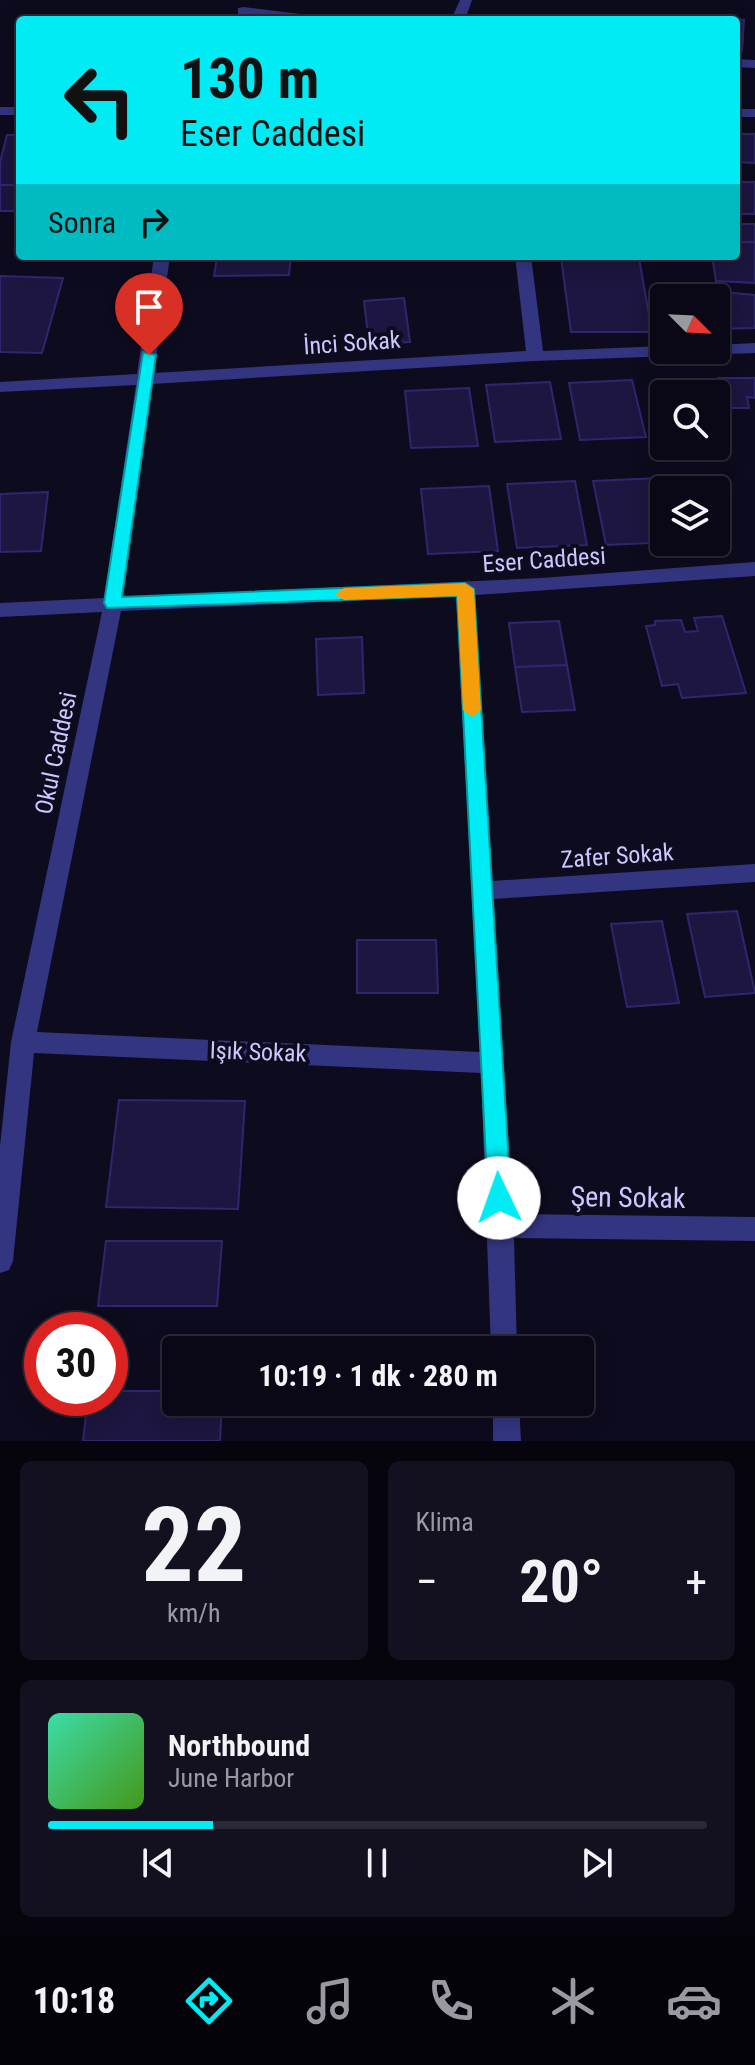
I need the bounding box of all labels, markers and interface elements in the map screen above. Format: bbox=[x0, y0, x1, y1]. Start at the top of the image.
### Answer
text: 130 m bbox=[180, 46, 319, 112]
icon: left bbox=[48, 48, 152, 152]
text: Eser Caddesi bbox=[180, 113, 365, 155]
icon: right bbox=[132, 200, 176, 244]
text: Sonra bbox=[48, 205, 116, 240]
pin bbox=[115, 273, 183, 355]
north arrow bbox=[650, 284, 730, 364]
map controls bbox=[650, 284, 730, 556]
icon: arrive bbox=[127, 285, 171, 329]
street label: İnci Sokak bbox=[302, 326, 402, 360]
button: search bbox=[650, 380, 730, 460]
button: layers bbox=[650, 476, 730, 556]
street label: Eser Caddesi bbox=[481, 542, 607, 578]
street label: Okul Caddesi bbox=[29, 689, 83, 817]
street label: Zafer Sokak bbox=[560, 838, 675, 874]
street label: Işık Sokak bbox=[209, 1036, 307, 1068]
position arrow bbox=[457, 1156, 541, 1240]
street label: Şen Sokak bbox=[570, 1180, 686, 1215]
speed limit sign: 30 bbox=[24, 1312, 128, 1416]
text: 10:19 · 1 dk · 280 m bbox=[258, 1358, 498, 1393]
text: 22 bbox=[141, 1485, 246, 1606]
text: Klima bbox=[416, 1507, 474, 1537]
text: 20° bbox=[519, 1546, 603, 1617]
text: − bbox=[416, 1556, 438, 1608]
text: + bbox=[685, 1556, 707, 1608]
text: km/h bbox=[167, 1598, 221, 1628]
text: Northbound bbox=[168, 1728, 310, 1763]
text: June Harbor bbox=[168, 1763, 294, 1793]
icon: previous bbox=[136, 1841, 180, 1885]
icon: pause bbox=[355, 1841, 399, 1885]
icon: next bbox=[575, 1841, 619, 1885]
icon: directions bbox=[181, 1973, 237, 2029]
icon: music bbox=[302, 1973, 358, 2029]
icon: phone bbox=[423, 1973, 479, 2029]
icon: climate bbox=[545, 1973, 601, 2029]
icon: car bbox=[666, 1973, 722, 2029]
text: 10:18 bbox=[33, 1980, 115, 2022]

